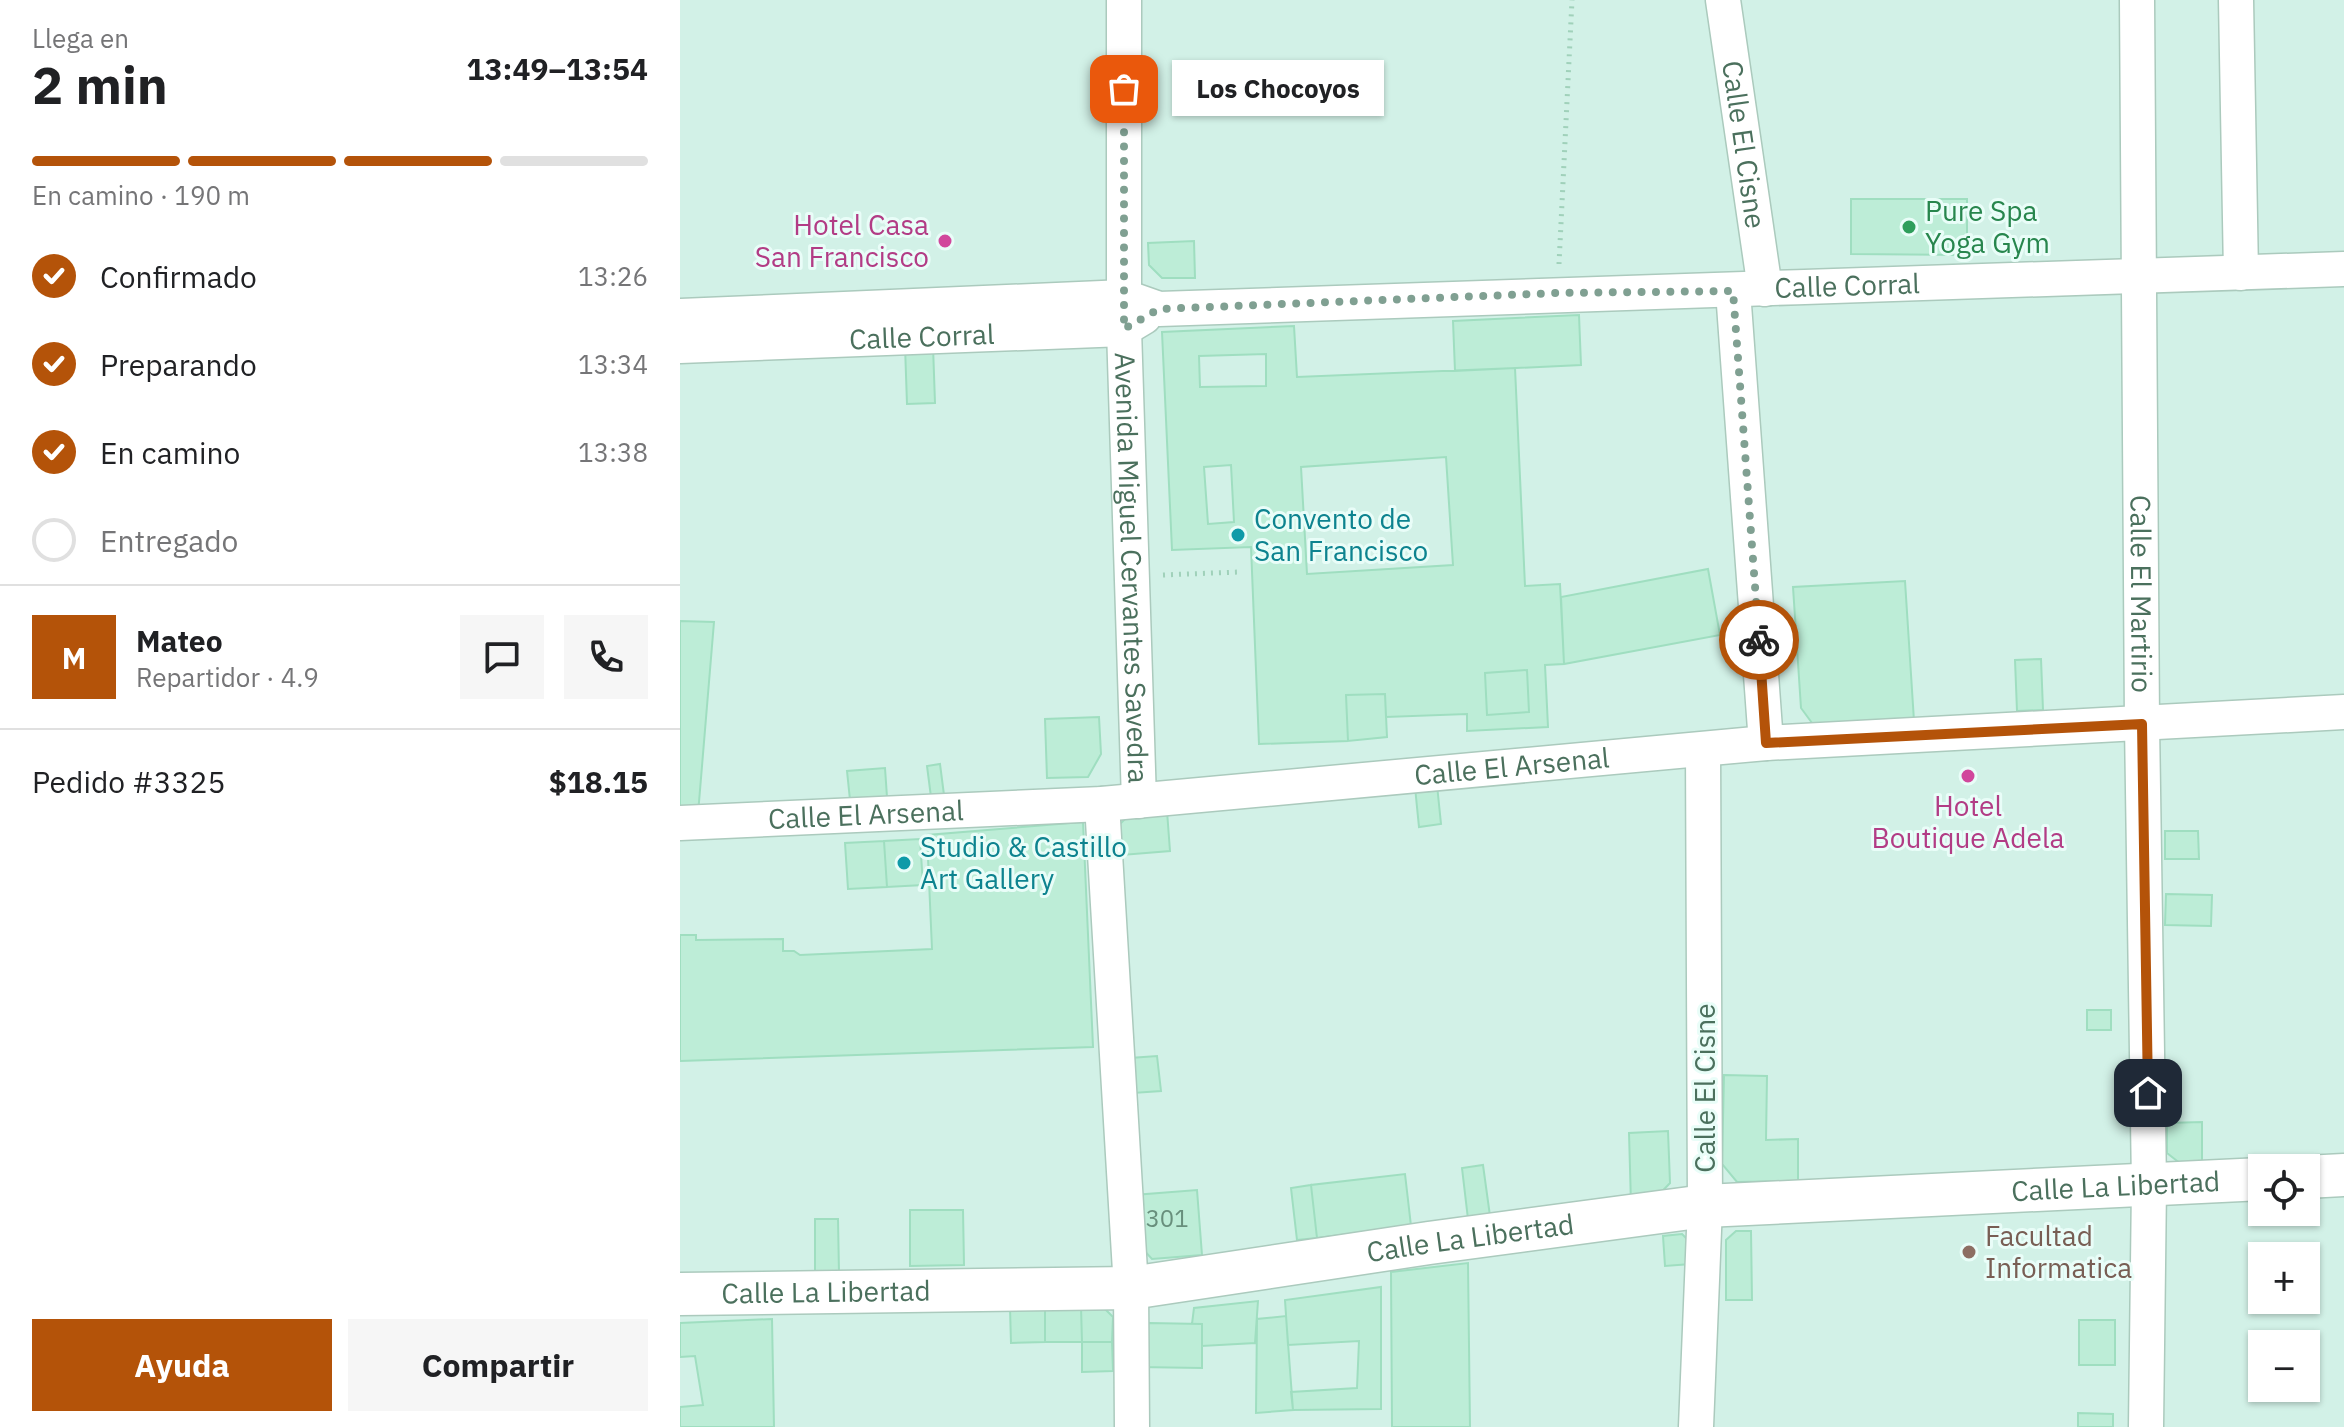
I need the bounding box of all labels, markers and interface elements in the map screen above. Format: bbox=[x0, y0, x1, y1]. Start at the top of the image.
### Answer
text: Llega en bbox=[32, 21, 129, 55]
text: 13:49–13:54 bbox=[467, 49, 648, 88]
text: 2 min bbox=[32, 51, 168, 118]
pin bbox=[1090, 55, 1158, 123]
street label: Calle El Cisne bbox=[1714, 58, 1775, 231]
callout: Los Chocoyos bbox=[1172, 61, 1384, 117]
icon: bag bbox=[1102, 67, 1146, 111]
text: Los Chocoyos bbox=[1196, 71, 1360, 105]
text: En camino · 190 m bbox=[32, 178, 250, 212]
place label: Pure Spa Yoga Gym bbox=[1925, 192, 2050, 261]
place label: Hotel Casa San Francisco bbox=[755, 206, 929, 275]
marker: Pure Spa Yoga Gym bbox=[1900, 218, 1918, 236]
marker: Hotel Casa San Francisco bbox=[936, 232, 954, 250]
icon: check bbox=[32, 254, 76, 298]
text: Confirmado bbox=[100, 257, 257, 296]
text: 13:26 bbox=[578, 259, 648, 293]
street label: Calle Corral bbox=[1774, 264, 1920, 306]
street label: Calle Corral bbox=[848, 315, 995, 358]
icon: check bbox=[32, 342, 76, 386]
text: Preparando bbox=[100, 345, 257, 384]
text: 13:34 bbox=[578, 347, 648, 381]
street label: Avenida Miguel Cervantes Savedra bbox=[1107, 352, 1157, 784]
icon: check bbox=[32, 430, 76, 474]
text: En camino bbox=[100, 433, 240, 472]
text: 13:38 bbox=[578, 435, 648, 469]
street label: Calle El Martirio bbox=[2122, 495, 2161, 693]
place label: Convento de San Francisco bbox=[1254, 500, 1428, 569]
text: Entregado bbox=[100, 521, 238, 560]
marker: Convento de San Francisco bbox=[1229, 526, 1247, 544]
courier bbox=[1719, 600, 1799, 680]
button: chat bbox=[460, 615, 544, 699]
button: phone bbox=[564, 615, 648, 699]
icon: bike bbox=[1737, 618, 1781, 662]
text: Mateo bbox=[136, 621, 223, 660]
text: M bbox=[62, 638, 86, 677]
text: Repartidor · 4.9 bbox=[136, 660, 319, 694]
street label: Calle El Arsenal bbox=[1413, 738, 1611, 793]
text: Pedido #3325 bbox=[32, 762, 226, 801]
text: $18.15 bbox=[549, 762, 648, 801]
marker: Hotel Boutique Adela bbox=[1959, 767, 1977, 785]
place label: Hotel Boutique Adela bbox=[1872, 787, 2065, 856]
street label: Calle El Arsenal bbox=[767, 791, 964, 837]
place label: Studio & Castillo Art Gallery bbox=[920, 828, 1127, 897]
marker: Studio & Castillo Art Gallery bbox=[895, 854, 913, 872]
street label: Calle El Cisne bbox=[1686, 1003, 1723, 1173]
pin bbox=[2114, 1059, 2182, 1127]
icon: home bbox=[2126, 1071, 2170, 1115]
map controls bbox=[2248, 1154, 2320, 1402]
button: locate bbox=[2248, 1154, 2320, 1226]
street label: Calle La Libertad bbox=[2010, 1162, 2221, 1209]
house number: 301 bbox=[1145, 1202, 1189, 1234]
street label: Calle La Libertad bbox=[1364, 1205, 1576, 1270]
place label: Facultad Informatica bbox=[1985, 1217, 2132, 1286]
button: + bbox=[2248, 1242, 2320, 1314]
marker: Facultad Informatica bbox=[1960, 1243, 1978, 1261]
street label: Calle La Libertad bbox=[721, 1272, 931, 1311]
button: Ayuda bbox=[32, 1319, 332, 1411]
button: Compartir bbox=[348, 1319, 648, 1411]
button: − bbox=[2248, 1330, 2320, 1402]

